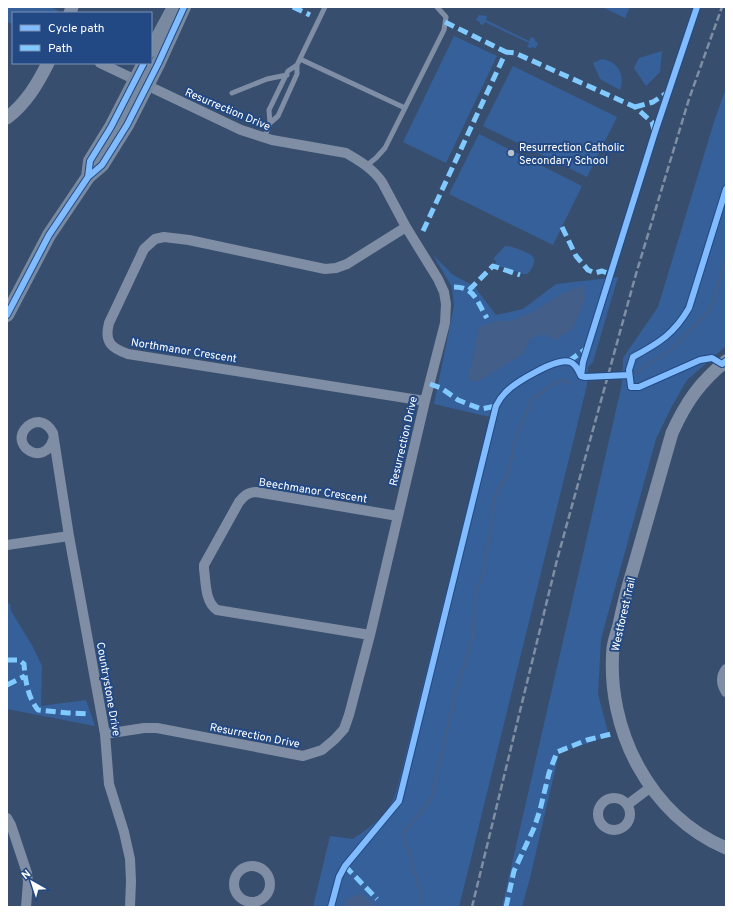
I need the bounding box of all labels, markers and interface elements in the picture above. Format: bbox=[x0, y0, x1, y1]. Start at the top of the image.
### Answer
legend bbox=[12, 12, 152, 64]
text: Cycle path bbox=[48, 21, 105, 37]
text: Path bbox=[48, 41, 73, 57]
street label: Resurrection Drive bbox=[183, 86, 273, 134]
place label: Resurrection Catholic Secondary School bbox=[519, 141, 625, 168]
marker: Resurrection Catholic Secondary School bbox=[506, 148, 516, 158]
street label: Northmanor Crescent bbox=[130, 336, 238, 366]
street label: Resurrection Drive bbox=[387, 395, 421, 487]
street label: Beechmanor Crescent bbox=[258, 475, 368, 506]
street label: Westforest Trail bbox=[609, 576, 639, 653]
street label: Countrystone Drive bbox=[93, 641, 123, 737]
street label: Resurrection Drive bbox=[209, 720, 301, 752]
north arrow bbox=[12, 862, 52, 902]
text: N bbox=[19, 867, 34, 883]

